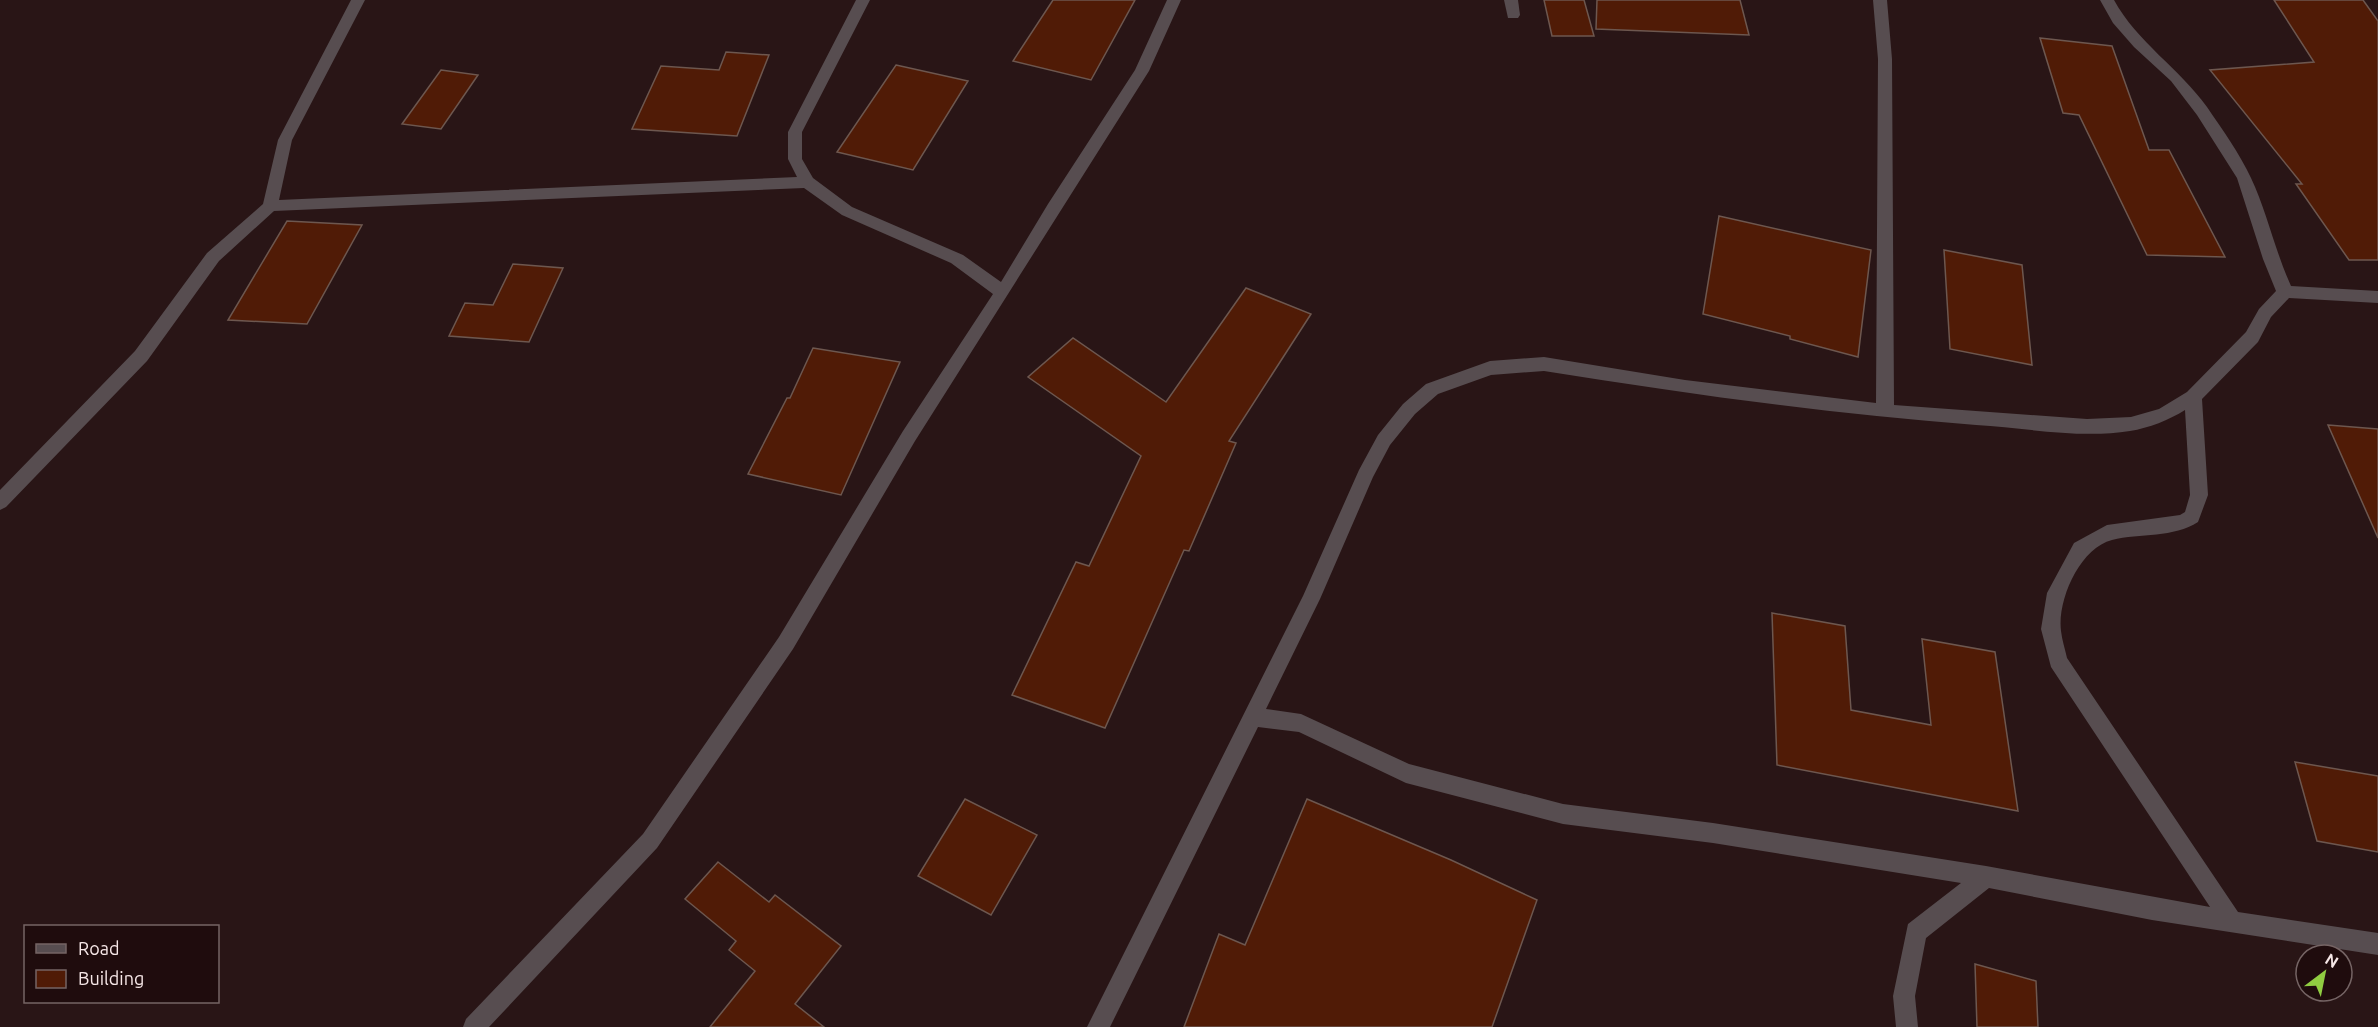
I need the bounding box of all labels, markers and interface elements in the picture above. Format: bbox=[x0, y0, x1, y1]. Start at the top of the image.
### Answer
legend bbox=[24, 925, 219, 1003]
text: Road bbox=[78, 938, 120, 958]
north arrow bbox=[2294, 943, 2354, 1003]
text: N bbox=[2322, 949, 2342, 971]
text: Building bbox=[78, 968, 144, 988]

